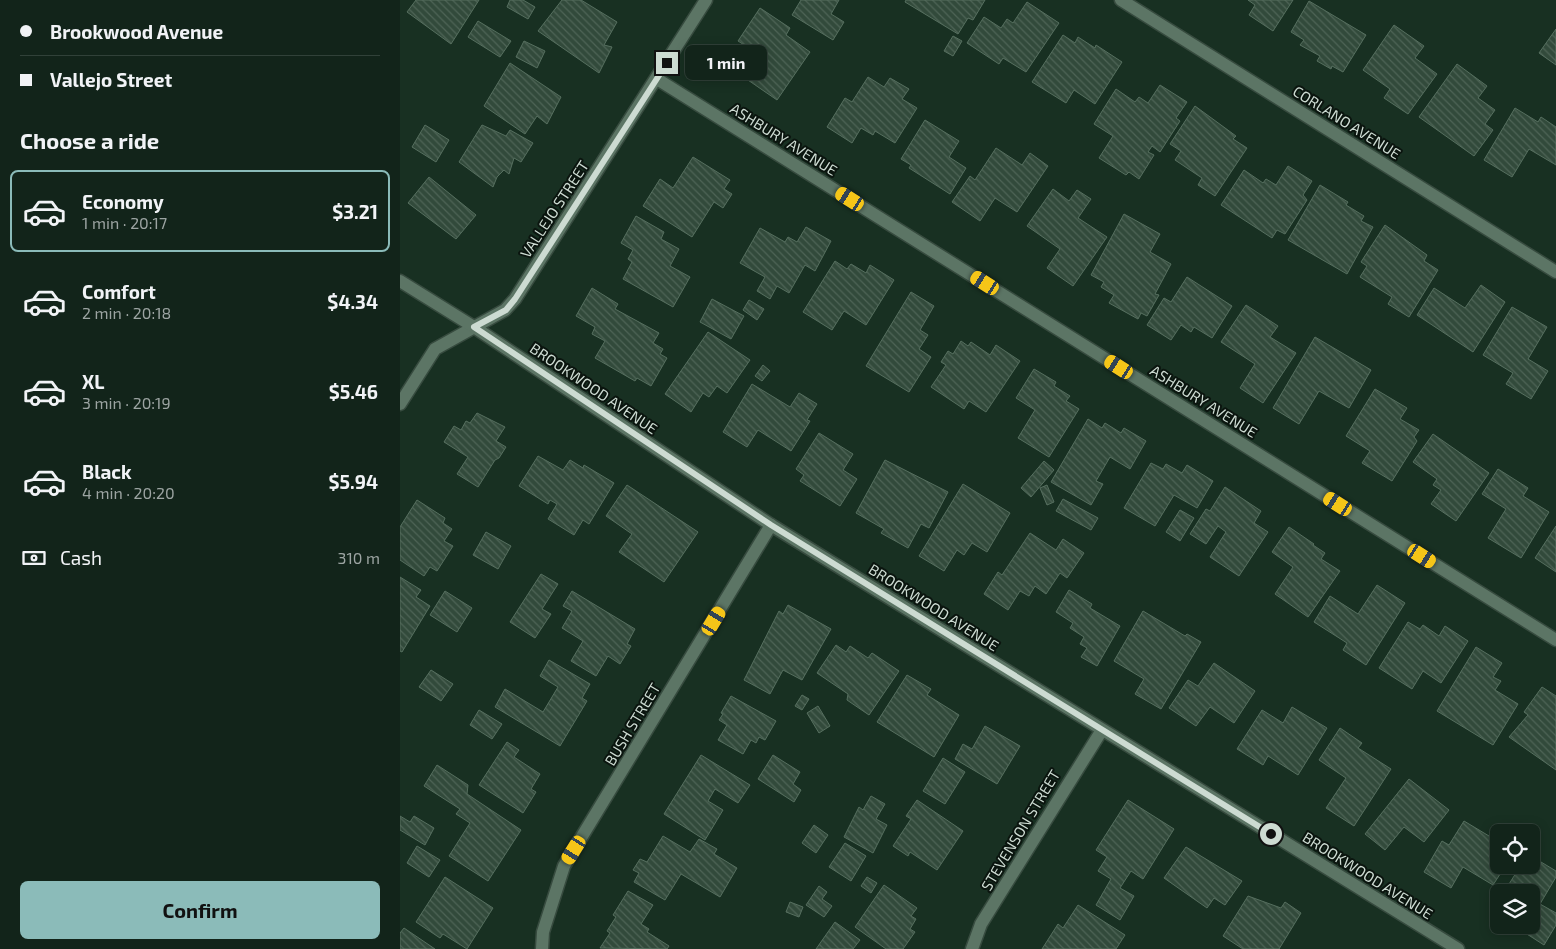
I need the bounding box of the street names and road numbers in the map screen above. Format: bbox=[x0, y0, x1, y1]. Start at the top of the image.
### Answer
street label: CORLANO AVENUE bbox=[1290, 82, 1404, 162]
street label: ASHBURY AVENUE bbox=[727, 99, 841, 179]
street label: VALLEJO STREET bbox=[516, 157, 592, 261]
street label: BROOKWOOD AVENUE bbox=[527, 339, 661, 437]
street label: ASHBURY AVENUE bbox=[1147, 361, 1261, 441]
street label: BROOKWOOD AVENUE bbox=[866, 560, 1002, 654]
street label: BUSH STREET bbox=[600, 679, 664, 768]
street label: STEVENSON STREET bbox=[977, 766, 1063, 894]
street label: BROOKWOOD AVENUE bbox=[1300, 828, 1436, 922]

